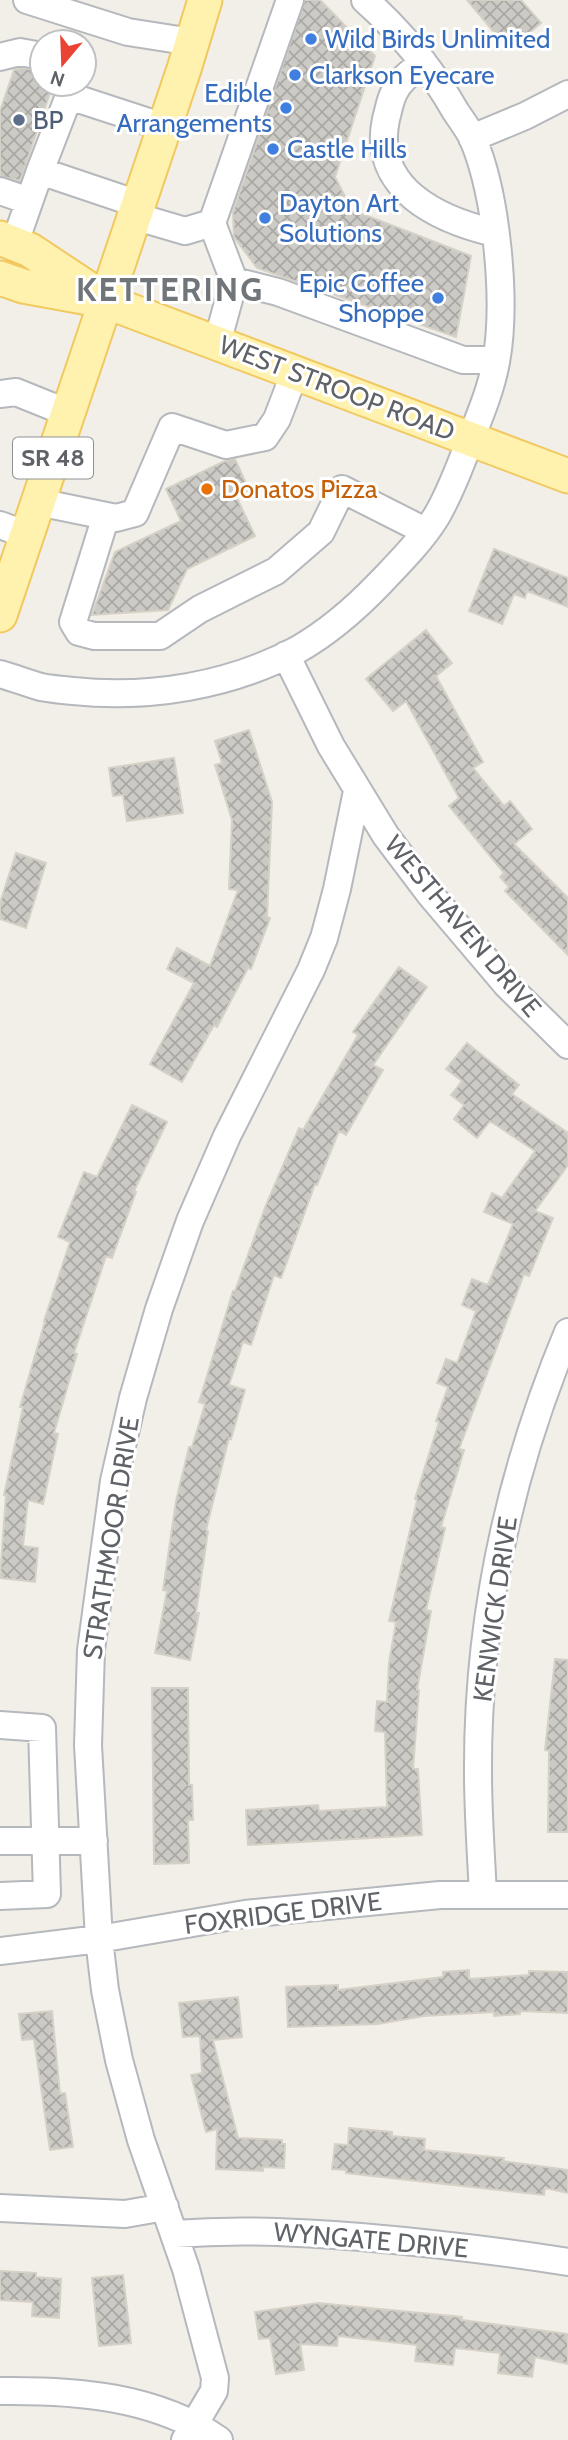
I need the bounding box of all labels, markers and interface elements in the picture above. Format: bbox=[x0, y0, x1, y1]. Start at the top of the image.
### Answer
place label: Wild Birds Unlimited bbox=[325, 23, 550, 55]
north arrow bbox=[28, 28, 98, 98]
marker: Wild Birds Unlimited bbox=[303, 31, 319, 47]
place label: Clarkson Eyecare bbox=[309, 59, 495, 91]
text: N bbox=[48, 66, 68, 92]
marker: Clarkson Eyecare bbox=[287, 67, 303, 83]
place label: Edible Arrangements bbox=[116, 77, 272, 139]
marker: Edible Arrangements bbox=[278, 100, 294, 116]
place label: BP bbox=[33, 104, 64, 136]
marker: BP bbox=[11, 112, 27, 128]
place label: Castle Hills bbox=[287, 133, 407, 165]
marker: Castle Hills bbox=[265, 141, 281, 157]
place label: Dayton Art Solutions bbox=[279, 187, 399, 249]
marker: Dayton Art Solutions bbox=[257, 210, 273, 226]
place label: Epic Coffee Shoppe bbox=[299, 267, 424, 329]
district label: KETTERING bbox=[76, 269, 264, 309]
marker: Epic Coffee Shoppe bbox=[430, 290, 446, 306]
street label: WEST STROOP ROAD bbox=[215, 328, 459, 448]
road number: SR 48 bbox=[13, 438, 93, 478]
place label: Donatos Pizza bbox=[221, 473, 378, 505]
marker: Donatos Pizza bbox=[199, 481, 215, 497]
street label: WESTHAVEN DRIVE bbox=[378, 829, 548, 1023]
street label: STRATHMOOR DRIVE bbox=[76, 1414, 146, 1662]
street label: KENWICK DRIVE bbox=[466, 1514, 524, 1704]
street label: FOXRIDGE DRIVE bbox=[183, 1885, 383, 1941]
street label: WYNGATE DRIVE bbox=[272, 2216, 470, 2264]

